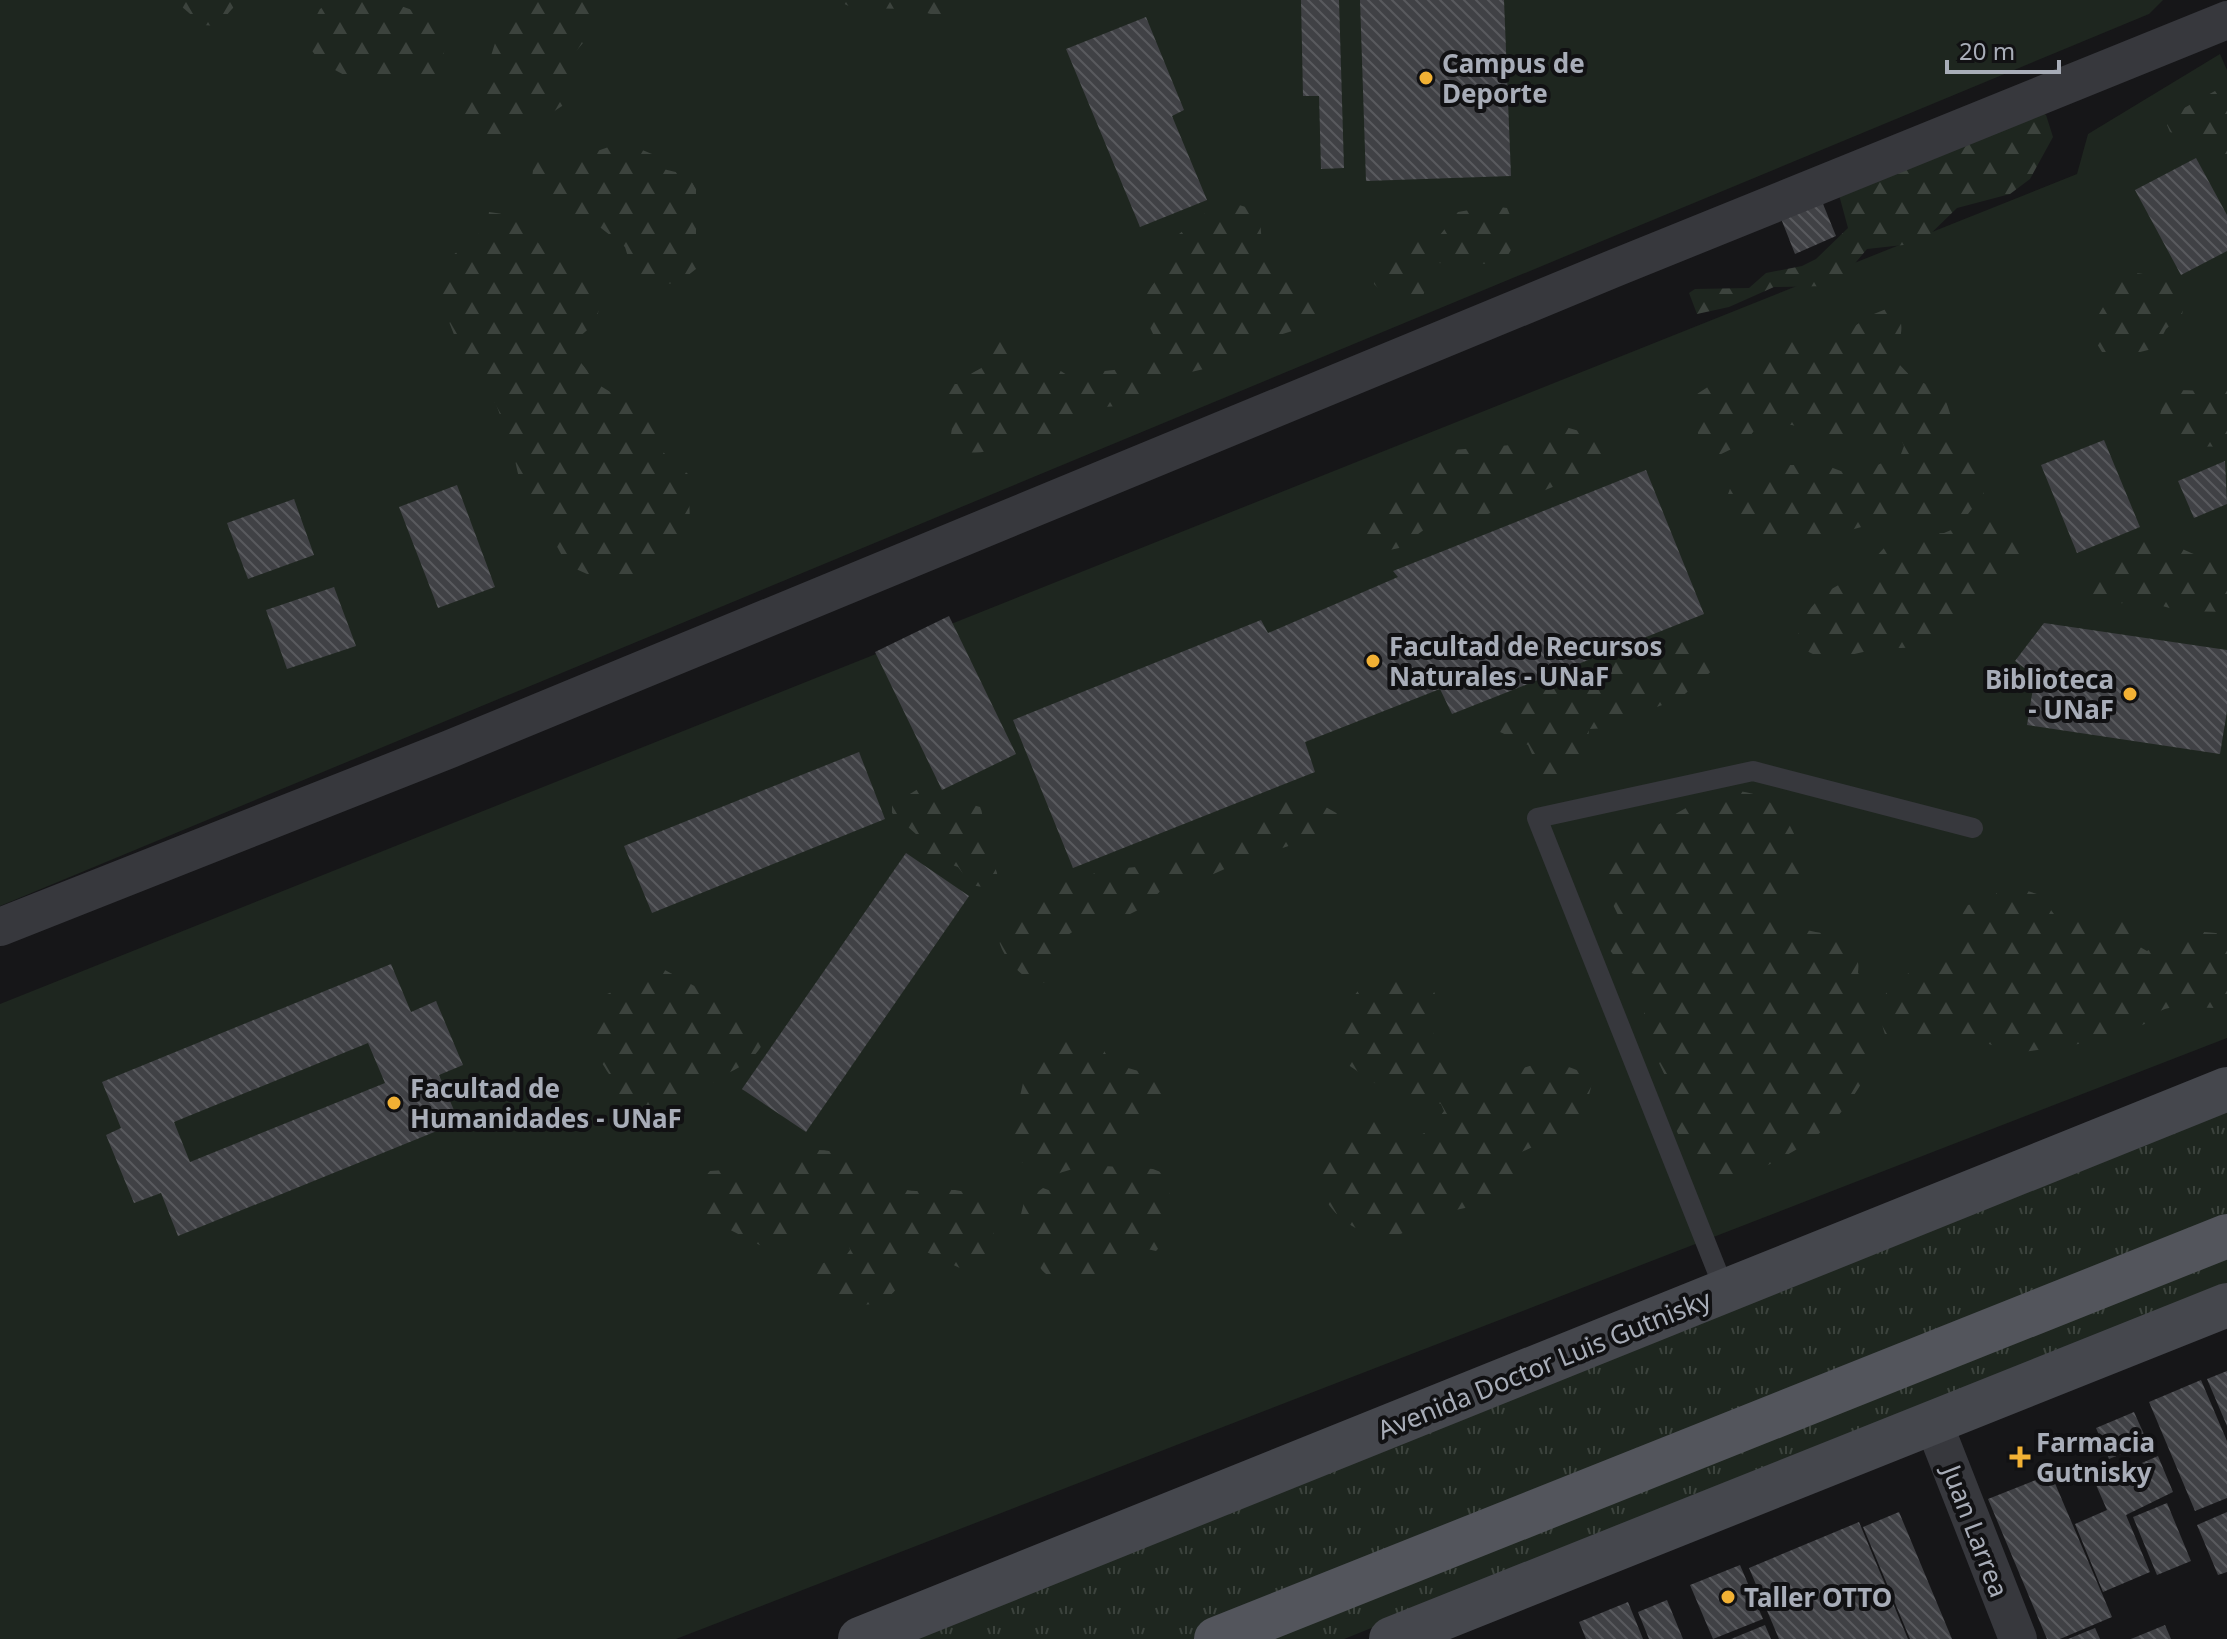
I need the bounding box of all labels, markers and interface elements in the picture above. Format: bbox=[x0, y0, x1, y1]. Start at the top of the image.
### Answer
scale bar bbox=[1947, 24, 2059, 74]
text: 20 m bbox=[1959, 34, 2015, 67]
place label: Campus de Deporte bbox=[1442, 45, 1585, 111]
marker: Campus de Deporte bbox=[1417, 69, 1435, 87]
place label: Facultad de Recursos Naturales - UNaF bbox=[1389, 628, 1663, 694]
marker: Facultad de Recursos Naturales - UNaF bbox=[1364, 652, 1382, 670]
place label: Biblioteca - UNaF bbox=[1985, 661, 2114, 727]
marker: Biblioteca - UNaF bbox=[2121, 685, 2139, 703]
place label: Facultad de Humanidades - UNaF bbox=[410, 1070, 682, 1136]
marker: Facultad de Humanidades - UNaF bbox=[385, 1094, 403, 1112]
street label: Avenida Doctor Luis Gutnisky bbox=[1372, 1280, 1717, 1448]
place label: Farmacia Gutnisky bbox=[2036, 1424, 2155, 1490]
marker: Farmacia Gutnisky bbox=[2011, 1448, 2029, 1466]
street label: Juan Larrea bbox=[1933, 1457, 2018, 1602]
place label: Taller OTTO bbox=[1744, 1579, 1892, 1615]
marker: Taller OTTO bbox=[1719, 1588, 1737, 1606]

